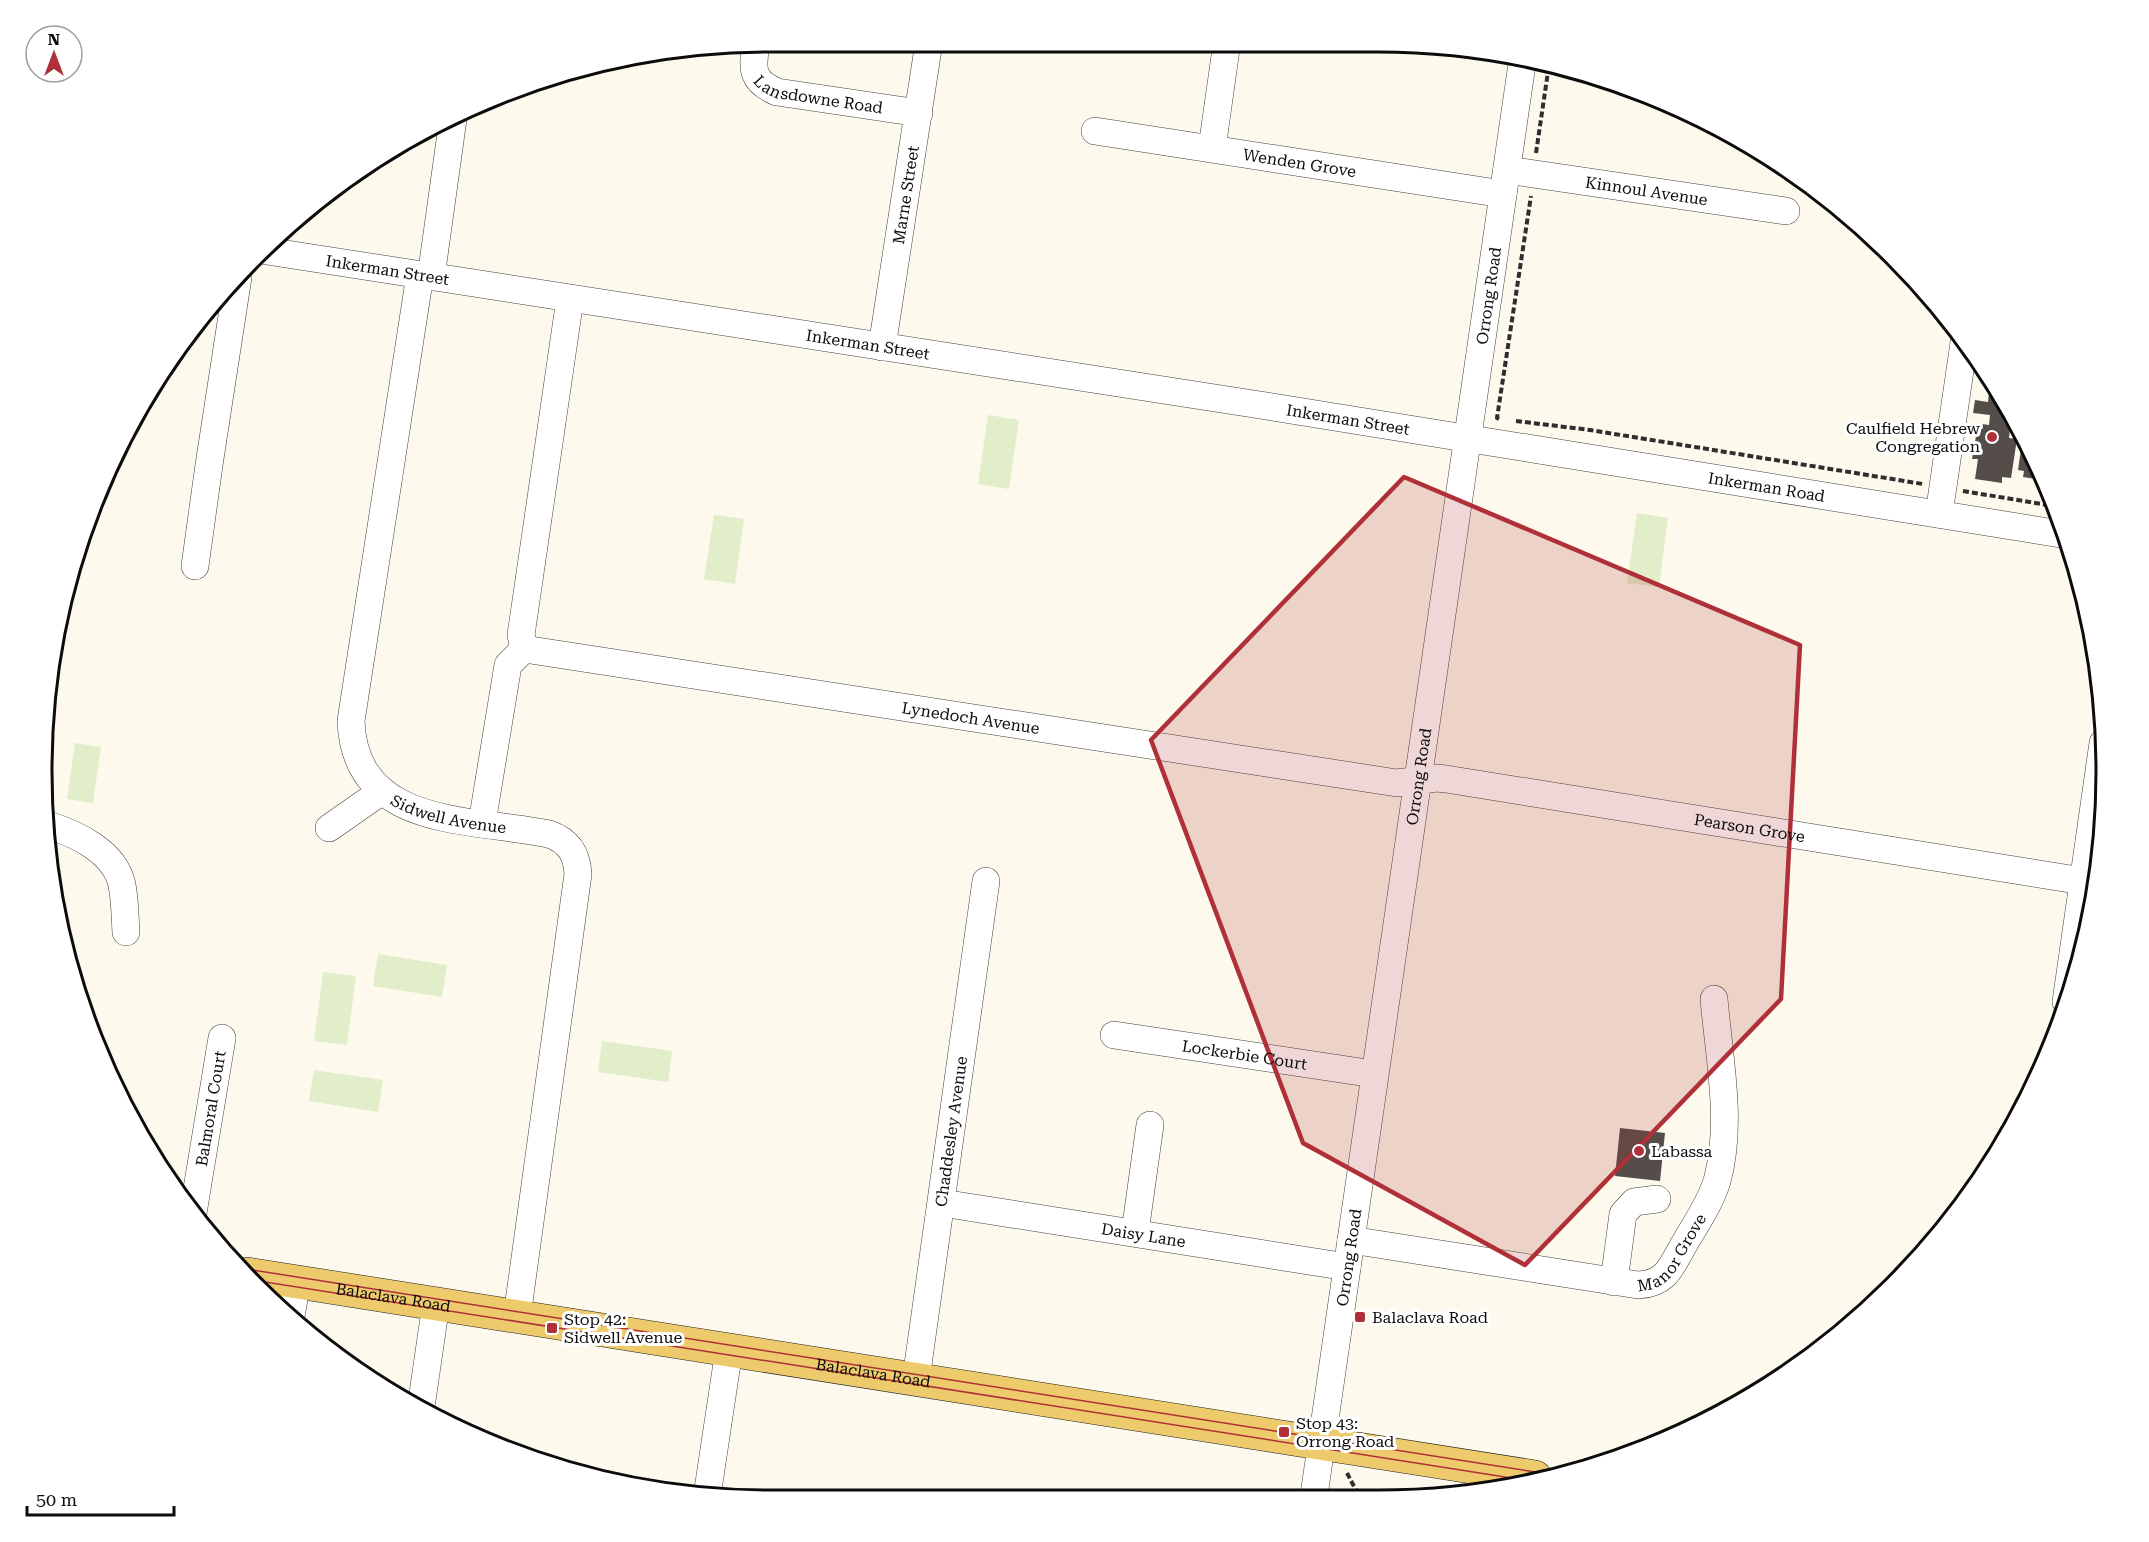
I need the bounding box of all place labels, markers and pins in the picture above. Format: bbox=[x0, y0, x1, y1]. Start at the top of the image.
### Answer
place label: Caulfield Hebrew Congregation bbox=[1846, 419, 1981, 456]
marker: Caulfield Hebrew Congregation bbox=[1985, 430, 1999, 444]
place label: Labassa bbox=[1651, 1142, 1713, 1161]
marker: Labassa bbox=[1632, 1144, 1646, 1158]
place label: Balaclava Road bbox=[1372, 1308, 1488, 1327]
place label: Stop 42: Sidwell Avenue bbox=[564, 1310, 682, 1347]
marker: Balaclava Road bbox=[1353, 1310, 1367, 1324]
marker: Stop 42: Sidwell Avenue bbox=[545, 1321, 559, 1335]
place label: Stop 43: Orrong Road bbox=[1296, 1414, 1394, 1451]
marker: Stop 43: Orrong Road bbox=[1277, 1425, 1291, 1439]

